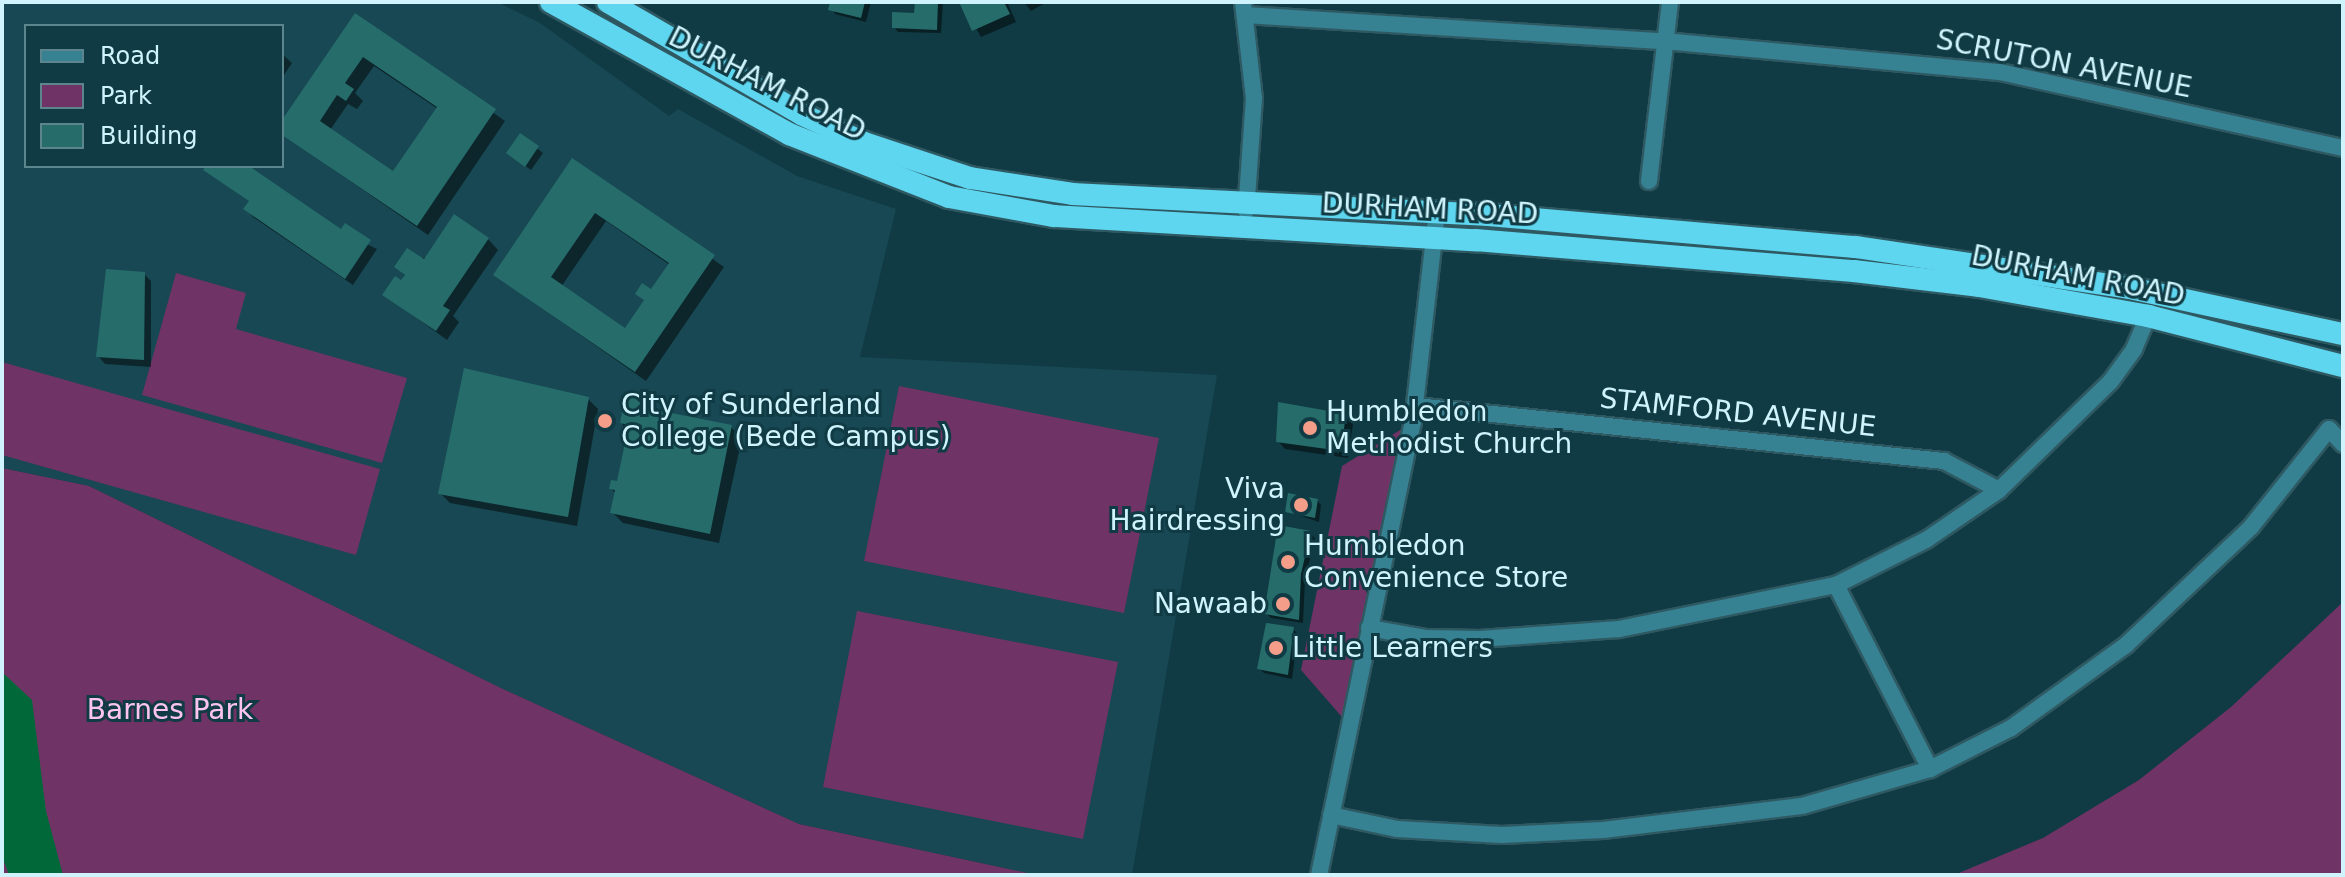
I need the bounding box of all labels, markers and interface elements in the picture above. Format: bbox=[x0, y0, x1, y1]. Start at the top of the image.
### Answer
street label: DURHAM ROAD bbox=[663, 20, 871, 148]
street label: SCRUTON AVENUE bbox=[1933, 23, 2195, 105]
legend bbox=[24, 24, 284, 168]
text: Road bbox=[100, 42, 160, 70]
text: Park bbox=[100, 82, 152, 110]
text: Building bbox=[100, 122, 197, 150]
street label: DURHAM ROAD bbox=[1321, 187, 1539, 231]
street label: DURHAM ROAD bbox=[1969, 239, 2187, 313]
street label: STAMFORD AVENUE bbox=[1598, 382, 1878, 444]
place label: City of Sunderland College (Bede Campus) bbox=[621, 388, 951, 454]
place label: Humbledon Methodist Church bbox=[1326, 395, 1572, 461]
marker: City of Sunderland College (Bede Campus) bbox=[596, 412, 614, 430]
marker: Humbledon Methodist Church bbox=[1301, 419, 1319, 437]
place label: Viva Hairdressing bbox=[1110, 472, 1285, 538]
marker: Viva Hairdressing bbox=[1292, 496, 1310, 514]
place label: Humbledon Convenience Store bbox=[1304, 529, 1568, 595]
marker: Humbledon Convenience Store bbox=[1279, 553, 1297, 571]
place label: Nawaab bbox=[1154, 587, 1267, 621]
marker: Nawaab bbox=[1274, 595, 1292, 613]
place label: Little Learners bbox=[1292, 631, 1493, 665]
marker: Little Learners bbox=[1267, 639, 1285, 657]
park label: Barnes Park bbox=[87, 693, 253, 727]

